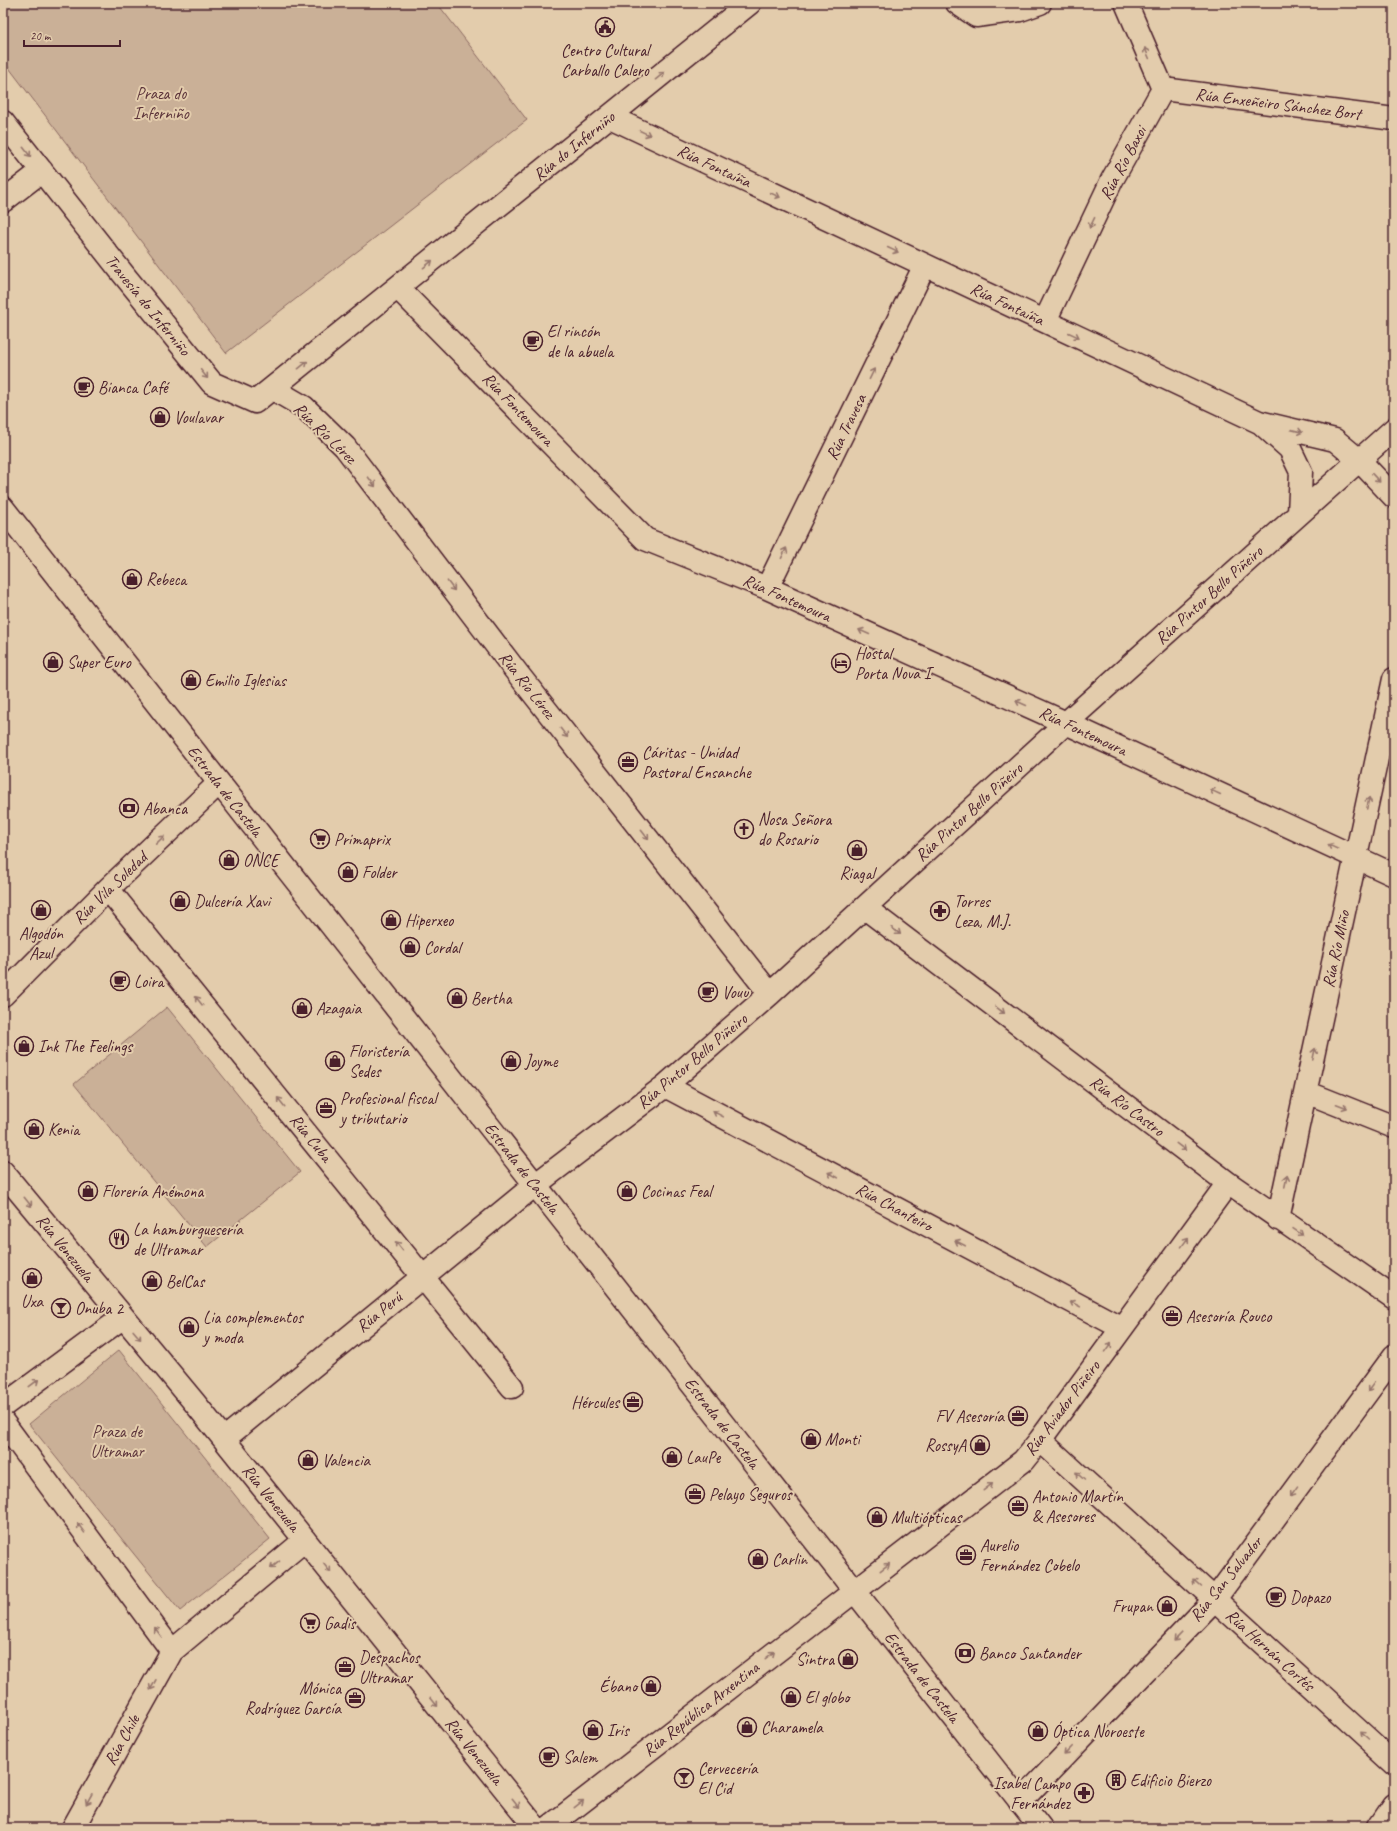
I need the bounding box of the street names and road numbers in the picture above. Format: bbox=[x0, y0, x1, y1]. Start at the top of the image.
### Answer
street label: Rúa Enxeñeiro Sánchez Bort bbox=[1194, 83, 1364, 125]
street label: Rúa do Inferniño bbox=[529, 106, 620, 185]
street label: Rúa Río Baxoi bbox=[1095, 121, 1152, 203]
street label: Rúa Fontaíña bbox=[674, 140, 756, 193]
street label: Travesía do Inferniño bbox=[101, 250, 196, 361]
street label: Rúa Fontaíña bbox=[967, 278, 1049, 331]
street label: Rúa Fontemoura bbox=[478, 368, 560, 452]
street label: Rúa Travesa bbox=[821, 389, 872, 463]
street label: Rúa Río Lérez bbox=[289, 398, 362, 469]
street label: Rúa Pintor Bello Piñeiro bbox=[1151, 540, 1268, 649]
street label: Rúa Fontemoura bbox=[740, 569, 836, 628]
street label: Rúa Río Lérez bbox=[494, 647, 561, 724]
street label: Rúa Fontemoura bbox=[1036, 702, 1132, 761]
street label: Estrada de Castela bbox=[183, 741, 268, 842]
street label: Rúa Pintor Bello Piñeiro bbox=[911, 757, 1028, 866]
street label: Rúa Vila Soledad bbox=[68, 846, 153, 929]
street label: Rúa Río Miño bbox=[1318, 907, 1355, 990]
street label: Rúa Pintor Bello Piñeiro bbox=[633, 1008, 752, 1113]
street label: Rúa Río Castro bbox=[1086, 1071, 1169, 1141]
street label: Rúa Cuba bbox=[285, 1110, 338, 1168]
street label: Estrada de Castela bbox=[480, 1118, 565, 1219]
street label: Rúa Chanteiro bbox=[852, 1178, 938, 1237]
street label: Rúa Venezuela bbox=[32, 1210, 100, 1287]
street label: Rúa Perú bbox=[352, 1286, 407, 1337]
street label: Rúa Aviador Piñeiro bbox=[1019, 1356, 1105, 1460]
street label: Estrada de Castela bbox=[680, 1373, 765, 1474]
street label: Rúa Venezuela bbox=[238, 1460, 306, 1537]
street label: Rúa San Salvador bbox=[1185, 1531, 1268, 1626]
street label: Rúa Hernán Cortés bbox=[1221, 1605, 1320, 1697]
street label: Estrada de Castela bbox=[880, 1627, 965, 1728]
street label: Rúa República Arxentina bbox=[639, 1656, 764, 1761]
street label: Rúa Chile bbox=[100, 1710, 145, 1769]
street label: Rúa Venezuela bbox=[441, 1713, 509, 1790]

